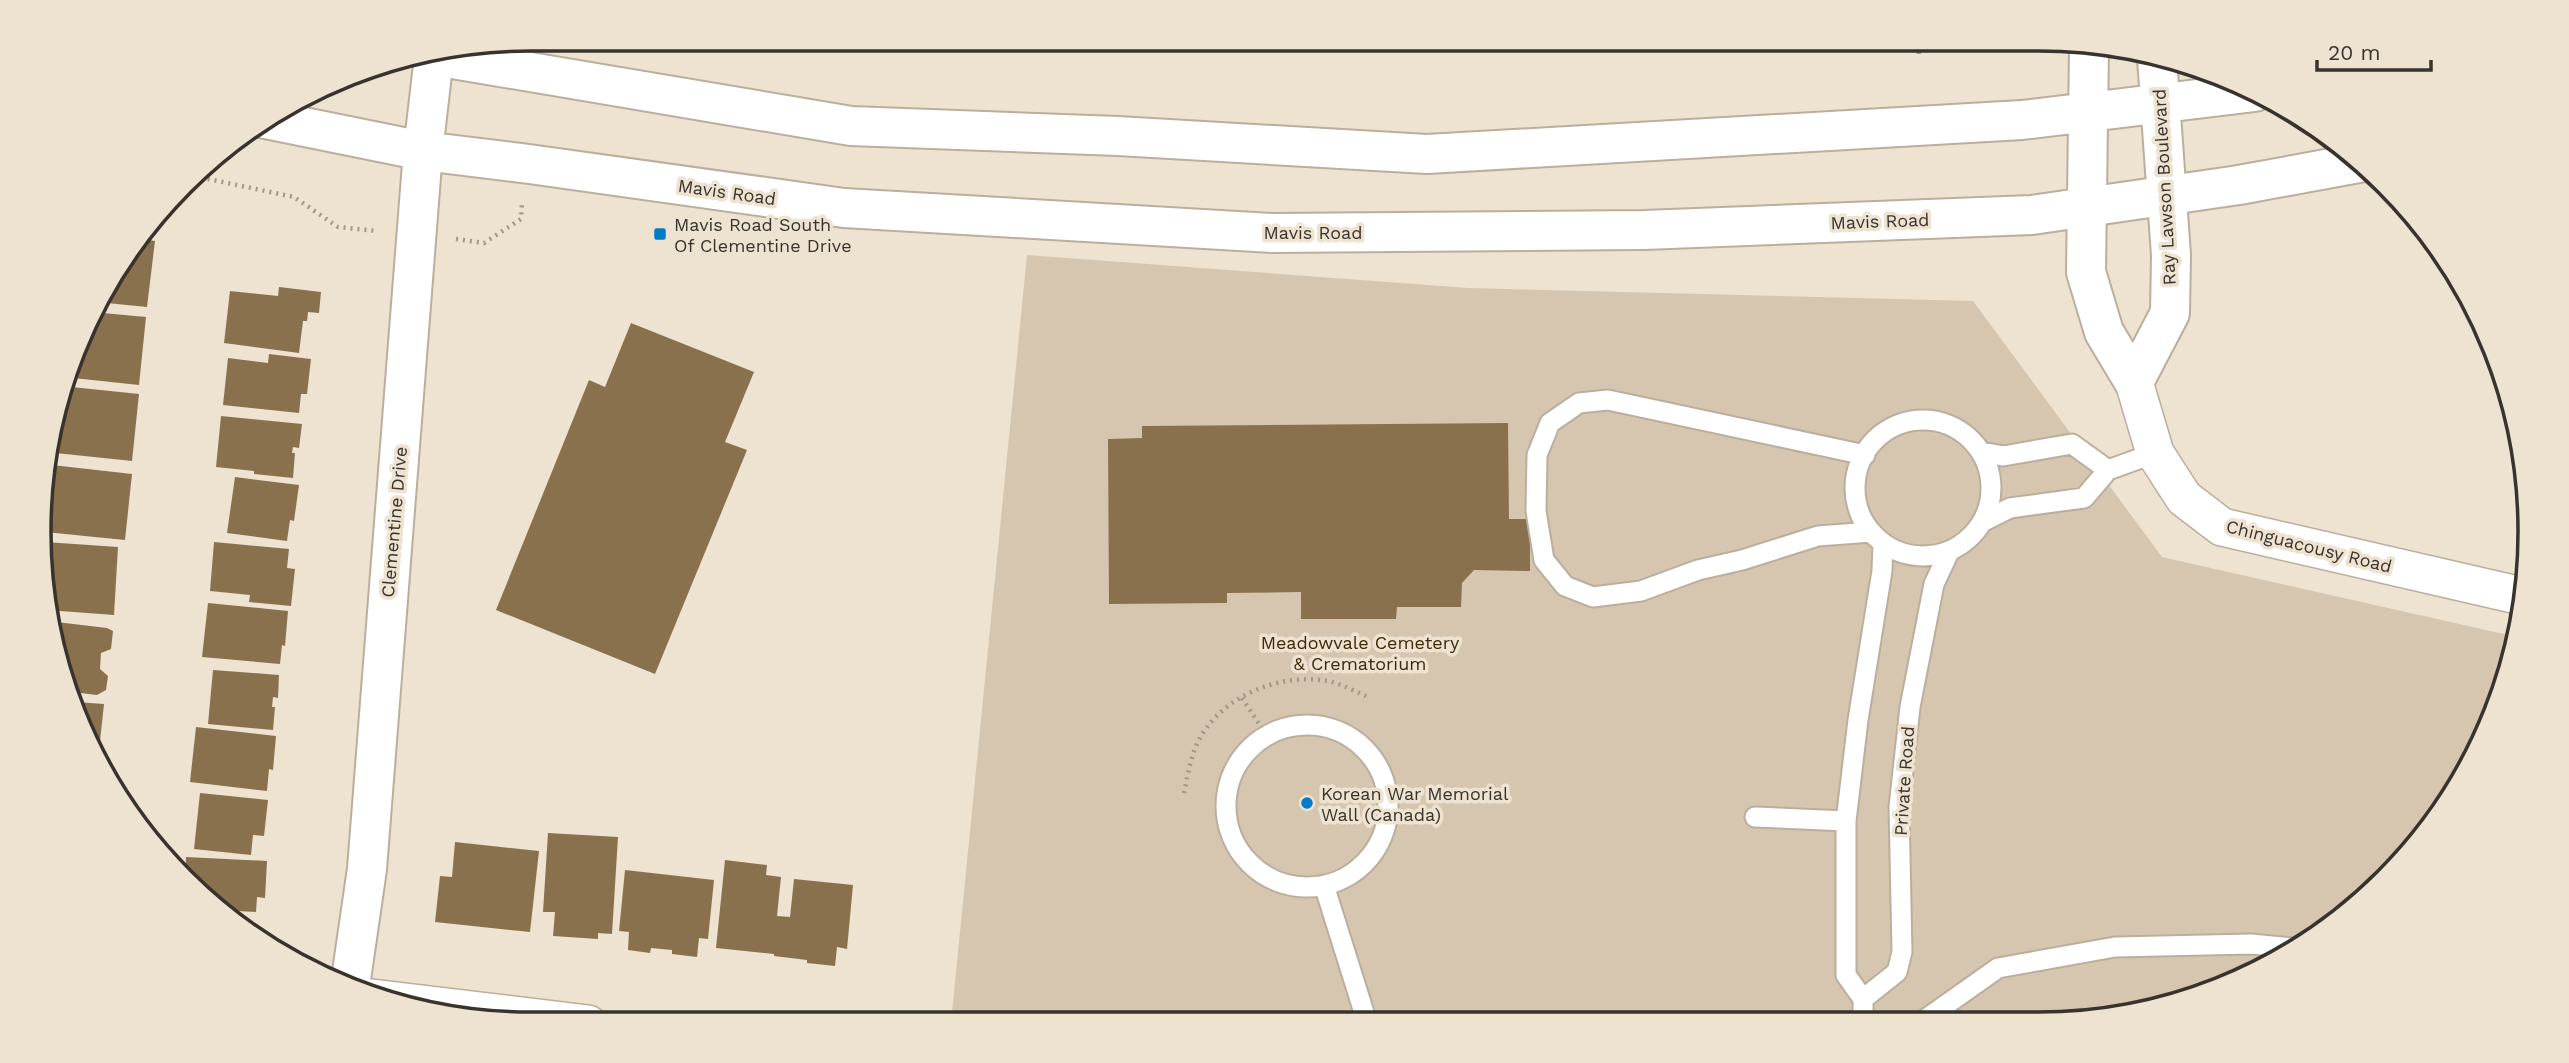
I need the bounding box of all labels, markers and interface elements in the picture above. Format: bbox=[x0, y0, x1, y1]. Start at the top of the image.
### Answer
scale bar bbox=[2317, 28, 2431, 72]
text: 20 m bbox=[2328, 40, 2380, 65]
street label: Ray Lawson Boulevard bbox=[2148, 88, 2180, 286]
street label: Mavis Road bbox=[677, 175, 777, 209]
street label: Mavis Road bbox=[1830, 209, 1930, 233]
place label: Mavis Road South Of Clementine Drive bbox=[674, 214, 852, 256]
street label: Mavis Road bbox=[1264, 222, 1362, 243]
marker: Mavis Road South Of Clementine Drive bbox=[652, 226, 668, 242]
street label: Clementine Drive bbox=[377, 446, 411, 598]
street label: Chinguacousy Road bbox=[2224, 515, 2394, 577]
park label: Meadowvale Cemetery & Crematorium bbox=[1261, 632, 1460, 674]
street label: Private Road bbox=[1890, 725, 1918, 837]
place label: Korean War Memorial Wall (Canada) bbox=[1321, 783, 1509, 825]
marker: Korean War Memorial Wall (Canada) bbox=[1299, 795, 1315, 811]

